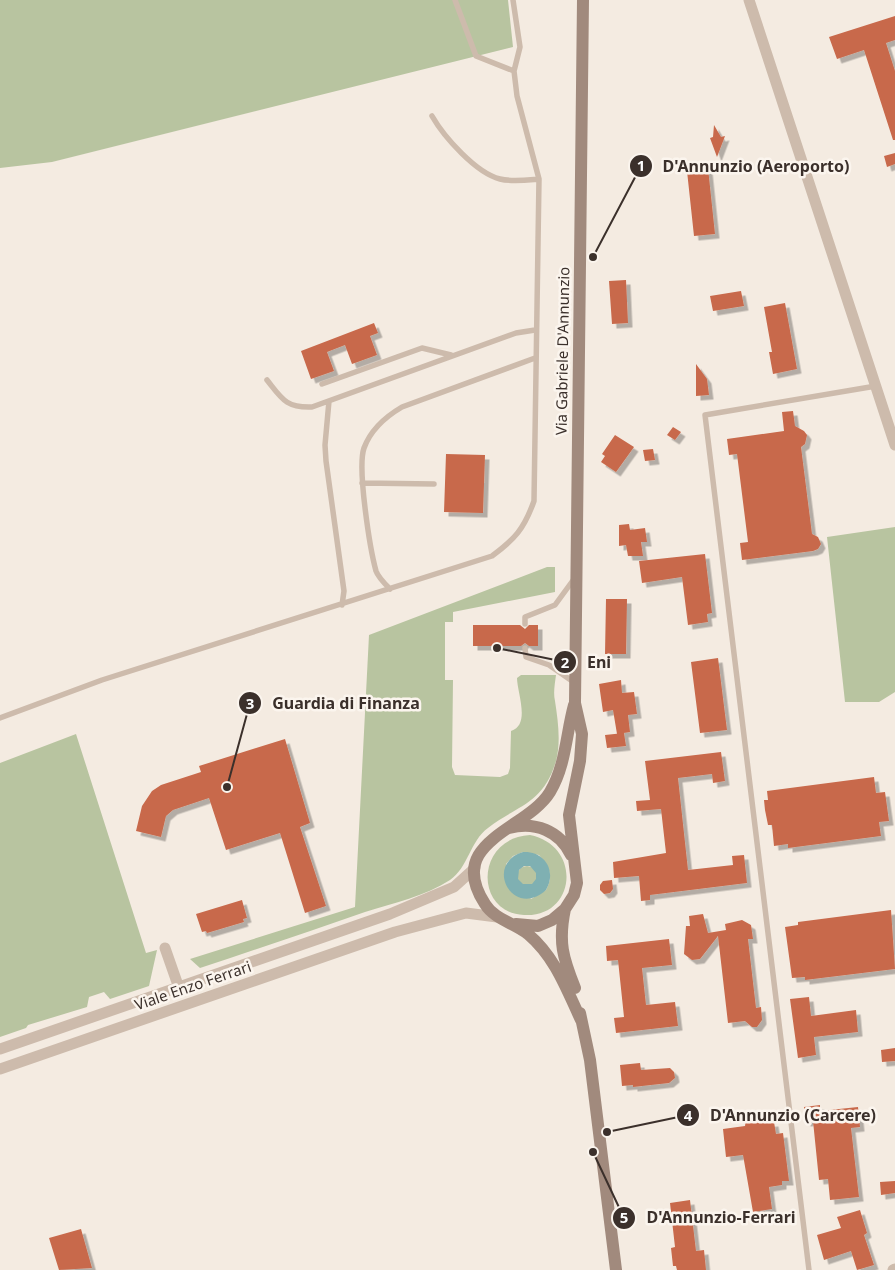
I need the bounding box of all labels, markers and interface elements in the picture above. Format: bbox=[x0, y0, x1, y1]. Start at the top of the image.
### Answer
callout: D'Annunzio (Aeroporto) bbox=[628, 151, 860, 182]
text: 1 bbox=[637, 155, 645, 175]
text: D'Annunzio (Aeroporto) bbox=[663, 155, 849, 177]
street label: Via Gabriele D'Annunzio bbox=[551, 267, 573, 435]
callout: Eni bbox=[552, 647, 621, 678]
text: Eni bbox=[587, 651, 611, 673]
text: 2 bbox=[561, 652, 570, 672]
callout: Guardia di Finanza bbox=[238, 688, 430, 719]
text: Guardia di Finanza bbox=[272, 692, 420, 714]
text: 3 bbox=[246, 693, 254, 713]
street label: Viale Enzo Ferrari bbox=[132, 956, 254, 1014]
callout: D'Annunzio (Carcere) bbox=[675, 1100, 886, 1131]
text: D'Annunzio (Carcere) bbox=[710, 1104, 876, 1126]
text: 4 bbox=[684, 1105, 693, 1125]
callout: D'Annunzio-Ferrari bbox=[611, 1202, 806, 1233]
text: D'Annunzio-Ferrari bbox=[646, 1206, 796, 1228]
text: 5 bbox=[620, 1207, 628, 1227]

